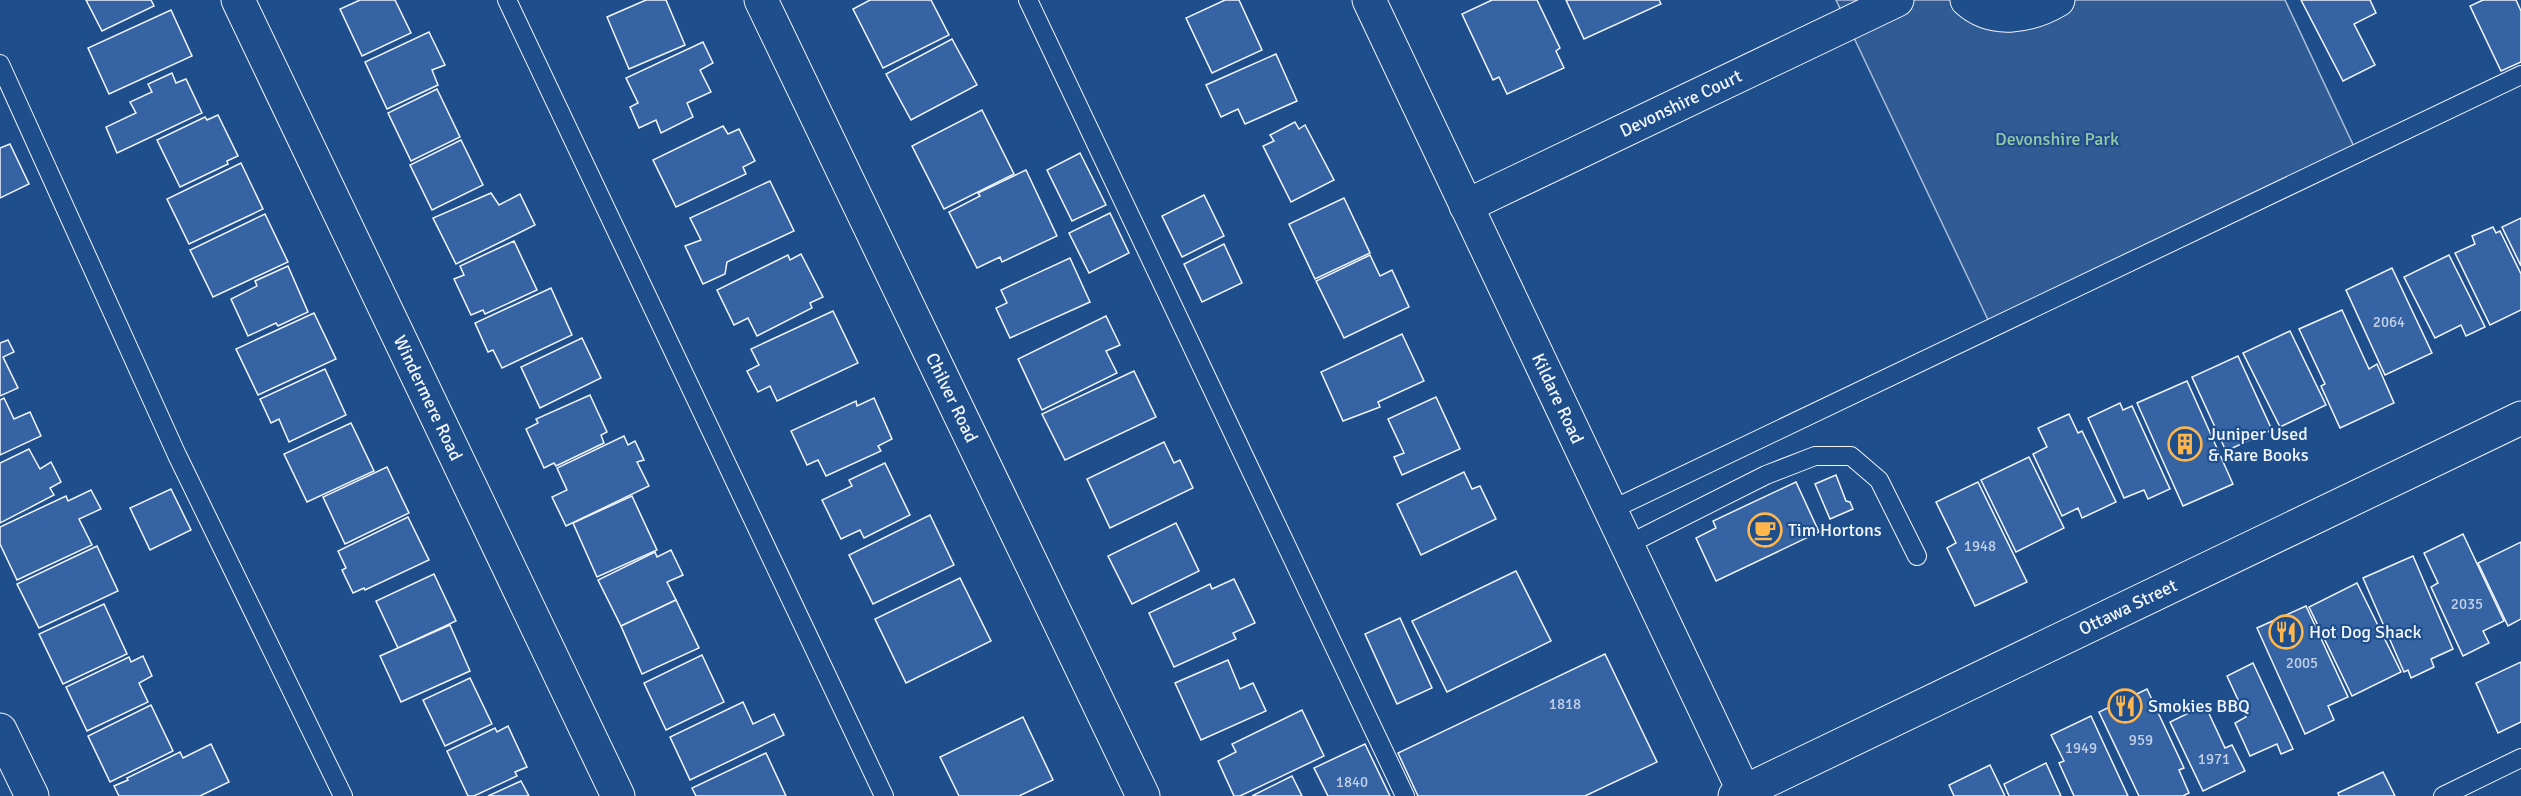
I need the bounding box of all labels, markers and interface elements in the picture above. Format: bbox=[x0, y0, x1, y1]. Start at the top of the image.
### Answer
street label: Devonshire Court bbox=[1616, 65, 1745, 142]
park label: Devonshire Park bbox=[1995, 128, 2119, 150]
house number: 2064 bbox=[2373, 313, 2405, 331]
street label: Windermere Road bbox=[389, 332, 467, 464]
street label: Chilver Road bbox=[921, 349, 983, 446]
street label: Kildare Road bbox=[1527, 350, 1589, 447]
place label: Juniper Used & Rare Books bbox=[2208, 423, 2309, 466]
building icon: Juniper Used & Rare Books bbox=[2167, 426, 2203, 462]
cafe icon: Tim Hortons bbox=[1747, 512, 1783, 548]
place label: Tim Hortons bbox=[1788, 519, 1882, 541]
house number: 1948 bbox=[1964, 537, 1996, 555]
street label: Ottawa Street bbox=[2075, 574, 2181, 640]
house number: 2035 bbox=[2451, 595, 2483, 613]
restaurant icon: Hot Dog Shack bbox=[2268, 614, 2304, 650]
place label: Hot Dog Shack bbox=[2309, 621, 2421, 643]
house number: 2005 bbox=[2286, 654, 2318, 672]
restaurant icon: Smokies BBQ bbox=[2107, 688, 2143, 724]
house number: 1818 bbox=[1549, 695, 1581, 713]
place label: Smokies BBQ bbox=[2148, 695, 2250, 717]
house number: 959 bbox=[2129, 731, 2153, 749]
house number: 1949 bbox=[2065, 739, 2097, 757]
house number: 1971 bbox=[2198, 750, 2230, 768]
house number: 1840 bbox=[1336, 773, 1368, 791]

